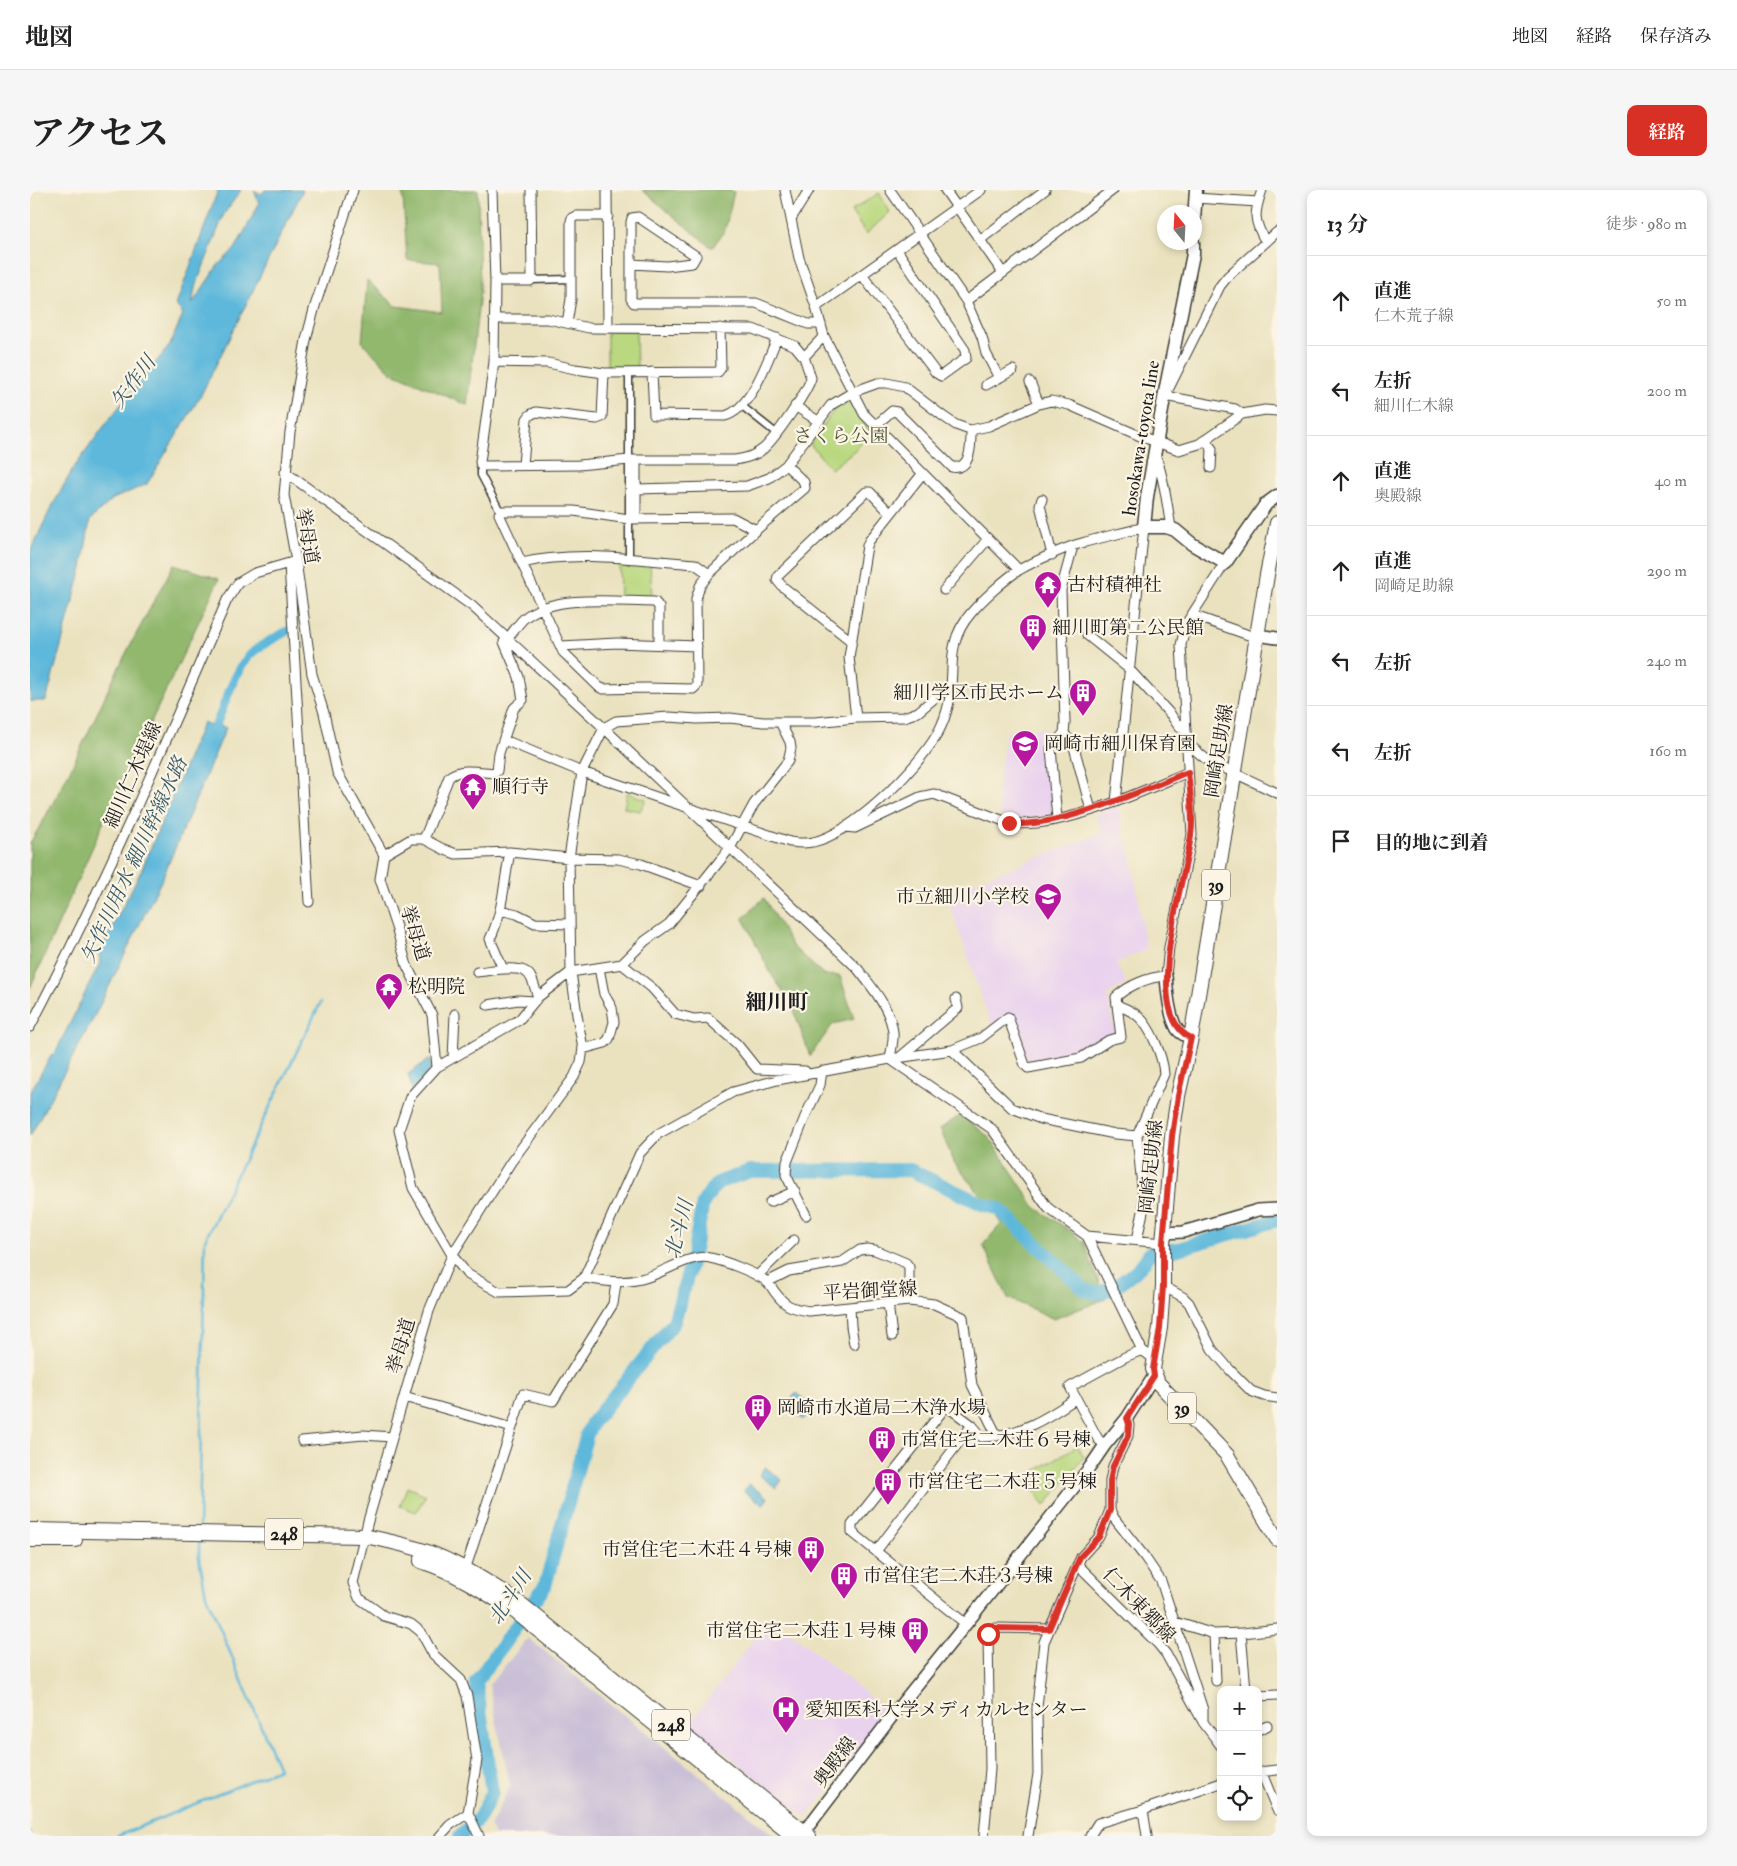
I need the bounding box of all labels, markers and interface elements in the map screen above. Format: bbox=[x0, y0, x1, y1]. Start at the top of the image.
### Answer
text: 地図 bbox=[25, 22, 73, 53]
text: 地図 bbox=[1512, 25, 1548, 48]
text: 経路 bbox=[1576, 25, 1612, 48]
text: 保存済み bbox=[1640, 25, 1712, 48]
button: 経路 bbox=[1627, 105, 1707, 156]
text: アクセス bbox=[30, 112, 169, 156]
north arrow bbox=[1157, 205, 1202, 250]
text: 13 分 bbox=[1327, 211, 1368, 238]
text: 徒歩 · 980 m bbox=[1605, 214, 1687, 234]
text: 直進 bbox=[1374, 279, 1412, 303]
icon: ahead bbox=[1327, 287, 1355, 315]
text: 50 m bbox=[1656, 291, 1687, 311]
text: 仁木荒子線 bbox=[1374, 306, 1454, 326]
water label: 矢作川 bbox=[105, 349, 162, 413]
street label: hosokawa-toyota line bbox=[1117, 359, 1165, 517]
text: 左折 bbox=[1374, 369, 1412, 393]
icon: left bbox=[1327, 377, 1355, 405]
text: 200 m bbox=[1647, 381, 1687, 401]
text: 細川仁木線 bbox=[1374, 396, 1454, 416]
park label: さくら公園 bbox=[793, 424, 889, 448]
text: 直進 bbox=[1374, 459, 1412, 483]
icon: ahead bbox=[1327, 467, 1355, 495]
text: 40 m bbox=[1654, 471, 1687, 491]
text: 奥殿線 bbox=[1374, 486, 1422, 506]
street label: 挙母道 bbox=[290, 506, 324, 566]
text: 直進 bbox=[1374, 549, 1412, 573]
icon: ahead bbox=[1327, 557, 1355, 585]
text: 290 m bbox=[1647, 561, 1687, 581]
temple icon: 古村積神社 bbox=[1033, 570, 1063, 609]
place label: 古村積神社 bbox=[1067, 573, 1162, 597]
text: 岡崎足助線 bbox=[1374, 576, 1454, 596]
building icon: 細川町第二公民館 bbox=[1018, 613, 1048, 652]
place label: 細川町第二公民館 bbox=[1052, 616, 1204, 640]
icon: left bbox=[1327, 647, 1355, 675]
text: 左折 bbox=[1374, 651, 1412, 675]
text: 240 m bbox=[1646, 651, 1687, 671]
building icon: 細川学区市民ホーム bbox=[1068, 678, 1098, 717]
place label: 細川学区市民ホーム bbox=[893, 681, 1064, 705]
street label: 岡崎足助線 bbox=[1200, 702, 1238, 800]
street label: 細川仁木堤線 bbox=[99, 718, 167, 832]
school or university icon: 岡崎市細川保育園 bbox=[1010, 729, 1040, 768]
place label: 岡崎市細川保育園 bbox=[1044, 732, 1196, 756]
icon: left bbox=[1327, 737, 1355, 765]
text: 左折 bbox=[1374, 741, 1412, 765]
text: 160 m bbox=[1649, 741, 1687, 761]
water label: 矢作川用水 細川幹線水路 bbox=[75, 751, 194, 967]
temple icon: 順行寺 bbox=[458, 772, 488, 811]
place label: 順行寺 bbox=[492, 775, 549, 799]
route end bbox=[998, 812, 1021, 835]
icon: arrive bbox=[1327, 827, 1355, 855]
text: 目的地に到着 bbox=[1374, 831, 1488, 855]
road number: 39 bbox=[1202, 870, 1230, 900]
school or university icon: 市立細川小学校 bbox=[1033, 882, 1063, 921]
place label: 市立細川小学校 bbox=[896, 885, 1029, 909]
street label: 挙母道 bbox=[395, 902, 435, 964]
temple icon: 松明院 bbox=[374, 972, 404, 1011]
place label: 松明院 bbox=[408, 975, 465, 999]
district label: 細川町 bbox=[746, 989, 809, 1016]
street label: 岡崎足助線 bbox=[1134, 1118, 1168, 1216]
water label: 北斗川 bbox=[659, 1195, 699, 1261]
street label: 平岩御堂線 bbox=[822, 1277, 918, 1305]
street label: 挙母道 bbox=[382, 1315, 420, 1377]
road number: 39 bbox=[1168, 1392, 1196, 1424]
building icon: 岡崎市水道局二木浄水場 bbox=[743, 1393, 773, 1432]
place label: 岡崎市水道局二木浄水場 bbox=[777, 1396, 986, 1420]
building icon: 市営住宅二木荘６号棟 bbox=[867, 1425, 897, 1464]
place label: 市営住宅二木荘６号棟 bbox=[901, 1428, 1091, 1452]
building icon: 市営住宅二木荘５号棟 bbox=[873, 1467, 903, 1506]
place label: 市営住宅二木荘５号棟 bbox=[907, 1470, 1097, 1494]
road number: 248 bbox=[265, 1518, 303, 1550]
building icon: 市営住宅二木荘４号棟 bbox=[796, 1535, 826, 1574]
place label: 市営住宅二木荘４号棟 bbox=[602, 1538, 792, 1562]
building icon: 市営住宅二木荘３号棟 bbox=[829, 1561, 859, 1600]
street label: 仁木東郷線 bbox=[1097, 1562, 1181, 1648]
water label: 北斗川 bbox=[483, 1563, 538, 1629]
place label: 市営住宅二木荘３号棟 bbox=[863, 1564, 1053, 1588]
building icon: 市営住宅二木荘１号棟 bbox=[900, 1616, 930, 1655]
place label: 市営住宅二木荘１号棟 bbox=[706, 1619, 896, 1643]
route start bbox=[977, 1623, 1000, 1646]
map controls bbox=[1217, 1686, 1262, 1821]
button: + bbox=[1217, 1686, 1262, 1731]
hospital icon: 愛知医科大学メディカルセンター bbox=[771, 1695, 801, 1734]
place label: 愛知医科大学メディカルセンター bbox=[805, 1698, 1088, 1722]
road number: 248 bbox=[652, 1710, 690, 1740]
button: − bbox=[1217, 1731, 1262, 1776]
street label: 奥殿線 bbox=[808, 1732, 862, 1792]
button: locate bbox=[1217, 1776, 1262, 1821]

